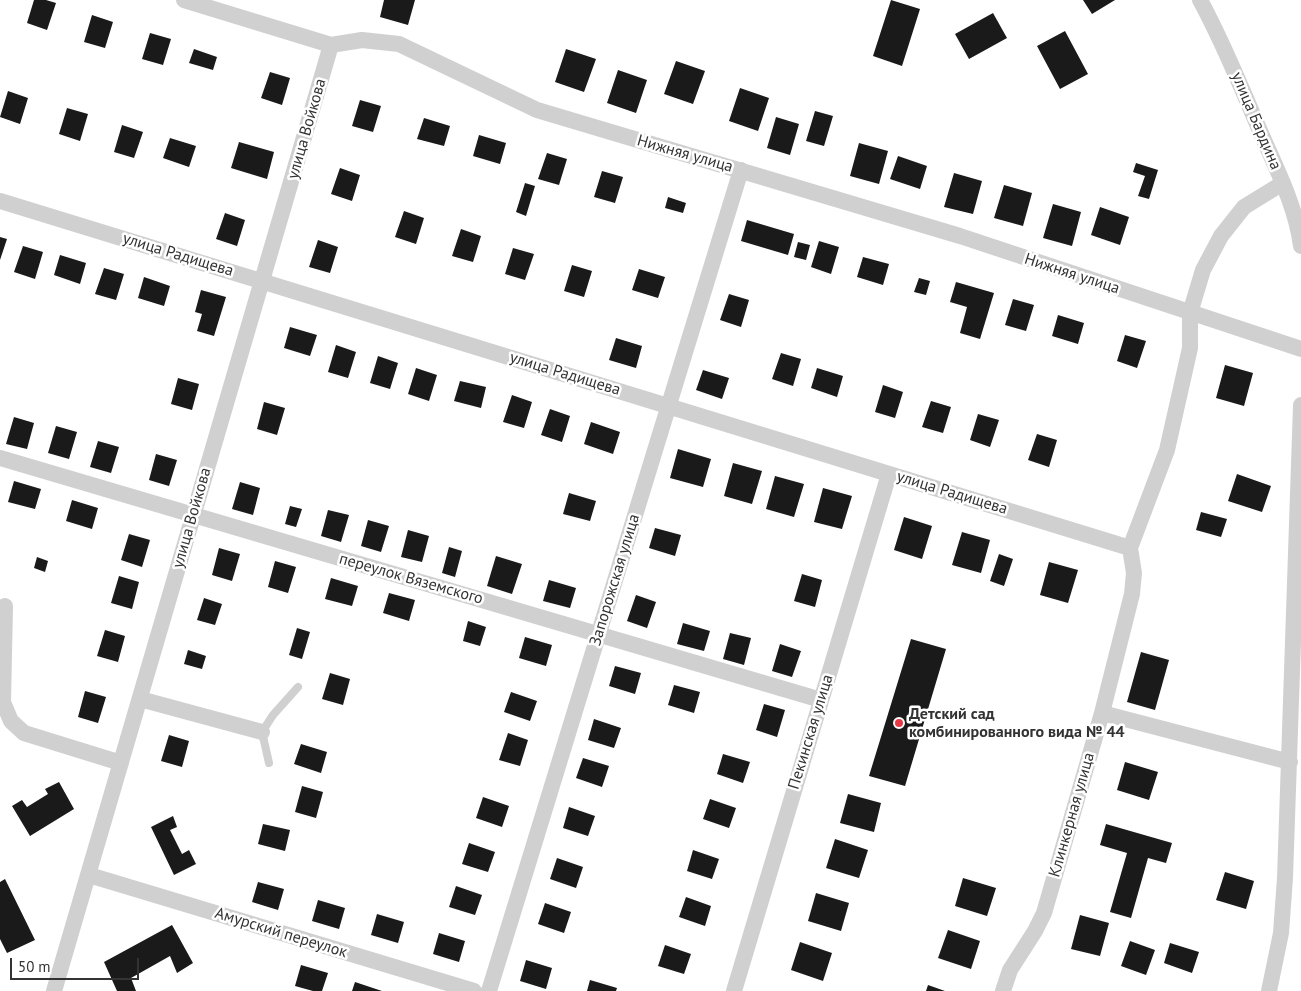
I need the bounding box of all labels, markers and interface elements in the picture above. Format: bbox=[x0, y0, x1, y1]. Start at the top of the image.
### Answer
street label: улица Бардина bbox=[1227, 69, 1285, 173]
street label: улица Войкова bbox=[283, 77, 331, 181]
street label: Нижняя улица bbox=[635, 131, 735, 177]
street label: улица Радищева bbox=[120, 229, 236, 281]
street label: Нижняя улица bbox=[1022, 250, 1122, 298]
street label: улица Радищева bbox=[507, 348, 623, 400]
street label: улица Войкова bbox=[168, 466, 216, 570]
street label: улица Радищева bbox=[894, 467, 1010, 519]
street label: Запорожская улица bbox=[586, 512, 644, 648]
street label: переулок Вяземского bbox=[337, 549, 485, 609]
street label: Пекинская улица bbox=[784, 672, 838, 792]
place label: Детский сад комбинированного вида № 44 bbox=[909, 704, 1125, 742]
marker: Детский сад комбинированного вида № 44 bbox=[893, 717, 905, 729]
street label: Клинкерная улица bbox=[1045, 751, 1099, 879]
street label: Амурский переулок bbox=[213, 904, 349, 962]
scale bar bbox=[12, 948, 141, 980]
text: 50 m bbox=[18, 957, 51, 976]

